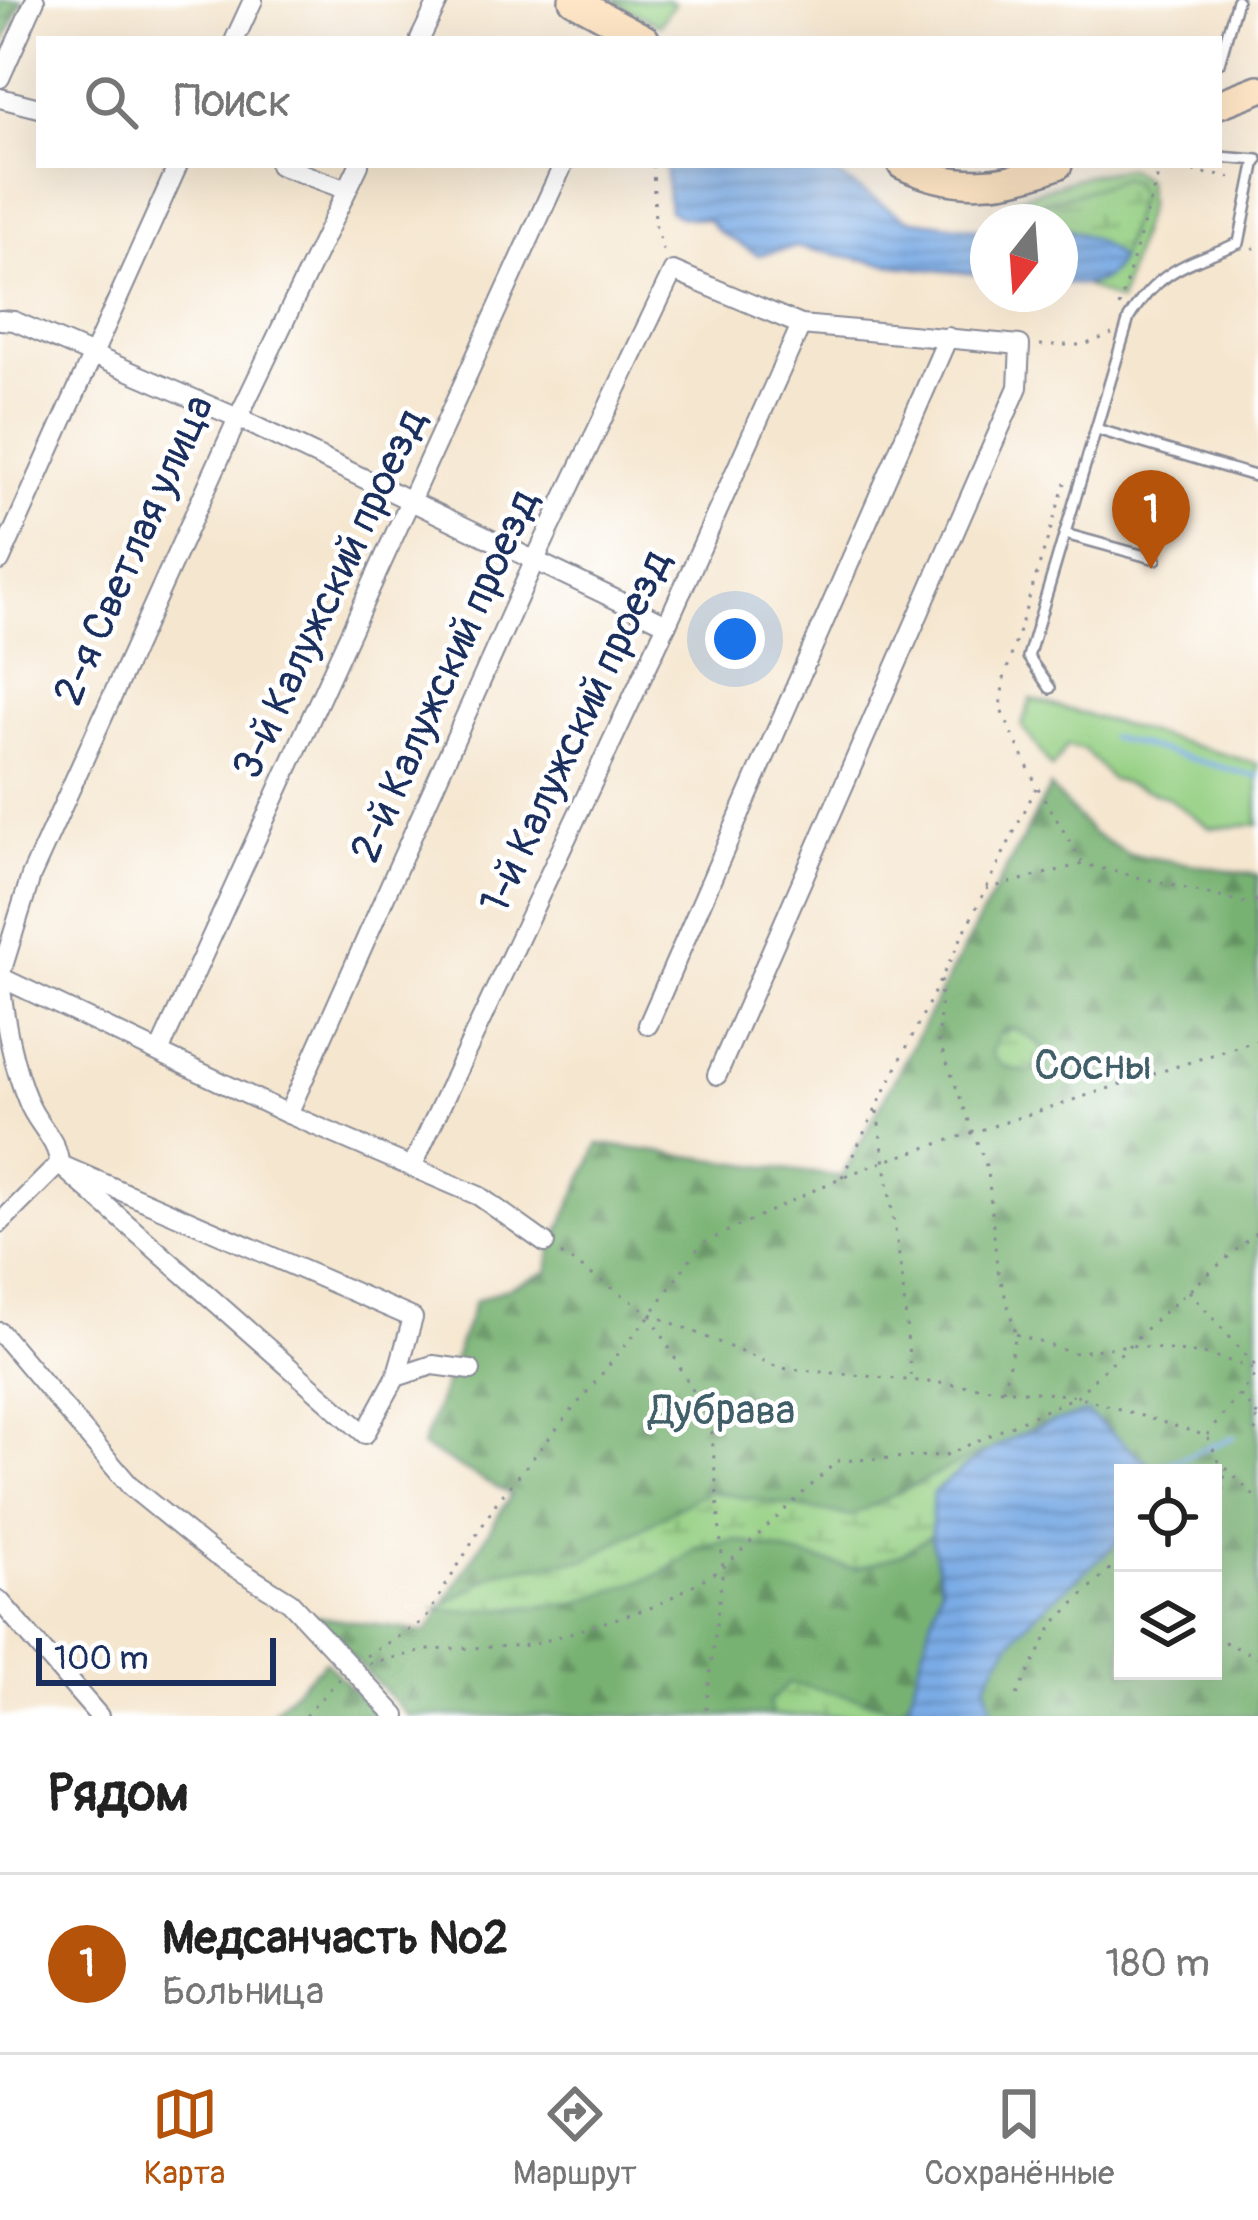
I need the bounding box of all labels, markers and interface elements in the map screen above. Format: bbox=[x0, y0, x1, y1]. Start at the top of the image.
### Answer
search box bbox=[36, 36, 1222, 168]
icon: search bbox=[78, 69, 144, 135]
text: Поиск bbox=[174, 74, 291, 130]
north arrow bbox=[970, 204, 1078, 312]
street label: 2-я Светлая улица bbox=[42, 387, 226, 713]
street label: 3-й Калужский проезд bbox=[221, 401, 439, 787]
pin: 1 bbox=[1112, 470, 1190, 569]
street label: 2-й Калужский проезд bbox=[339, 482, 551, 870]
street label: 1-й Калужский проезд bbox=[469, 542, 683, 922]
your location bbox=[705, 609, 765, 669]
park label: Сосны bbox=[1034, 1040, 1152, 1092]
park label: Дубрава bbox=[647, 1385, 795, 1437]
map controls bbox=[1114, 1464, 1222, 1680]
button: locate bbox=[1114, 1464, 1222, 1572]
button: layers bbox=[1114, 1572, 1222, 1680]
scale bar bbox=[36, 1632, 276, 1685]
text: 100 m bbox=[54, 1638, 148, 1679]
text: Рядом bbox=[48, 1762, 189, 1826]
text: Медсанчасть №2 bbox=[162, 1911, 508, 1967]
text: 1 bbox=[79, 1939, 95, 1988]
text: 180 m bbox=[1105, 1939, 1210, 1988]
text: Больница bbox=[162, 1967, 324, 2016]
tab: Карта bbox=[144, 2081, 225, 2194]
tab: Маршрут bbox=[513, 2081, 637, 2194]
tab: Сохранённые bbox=[924, 2081, 1114, 2194]

